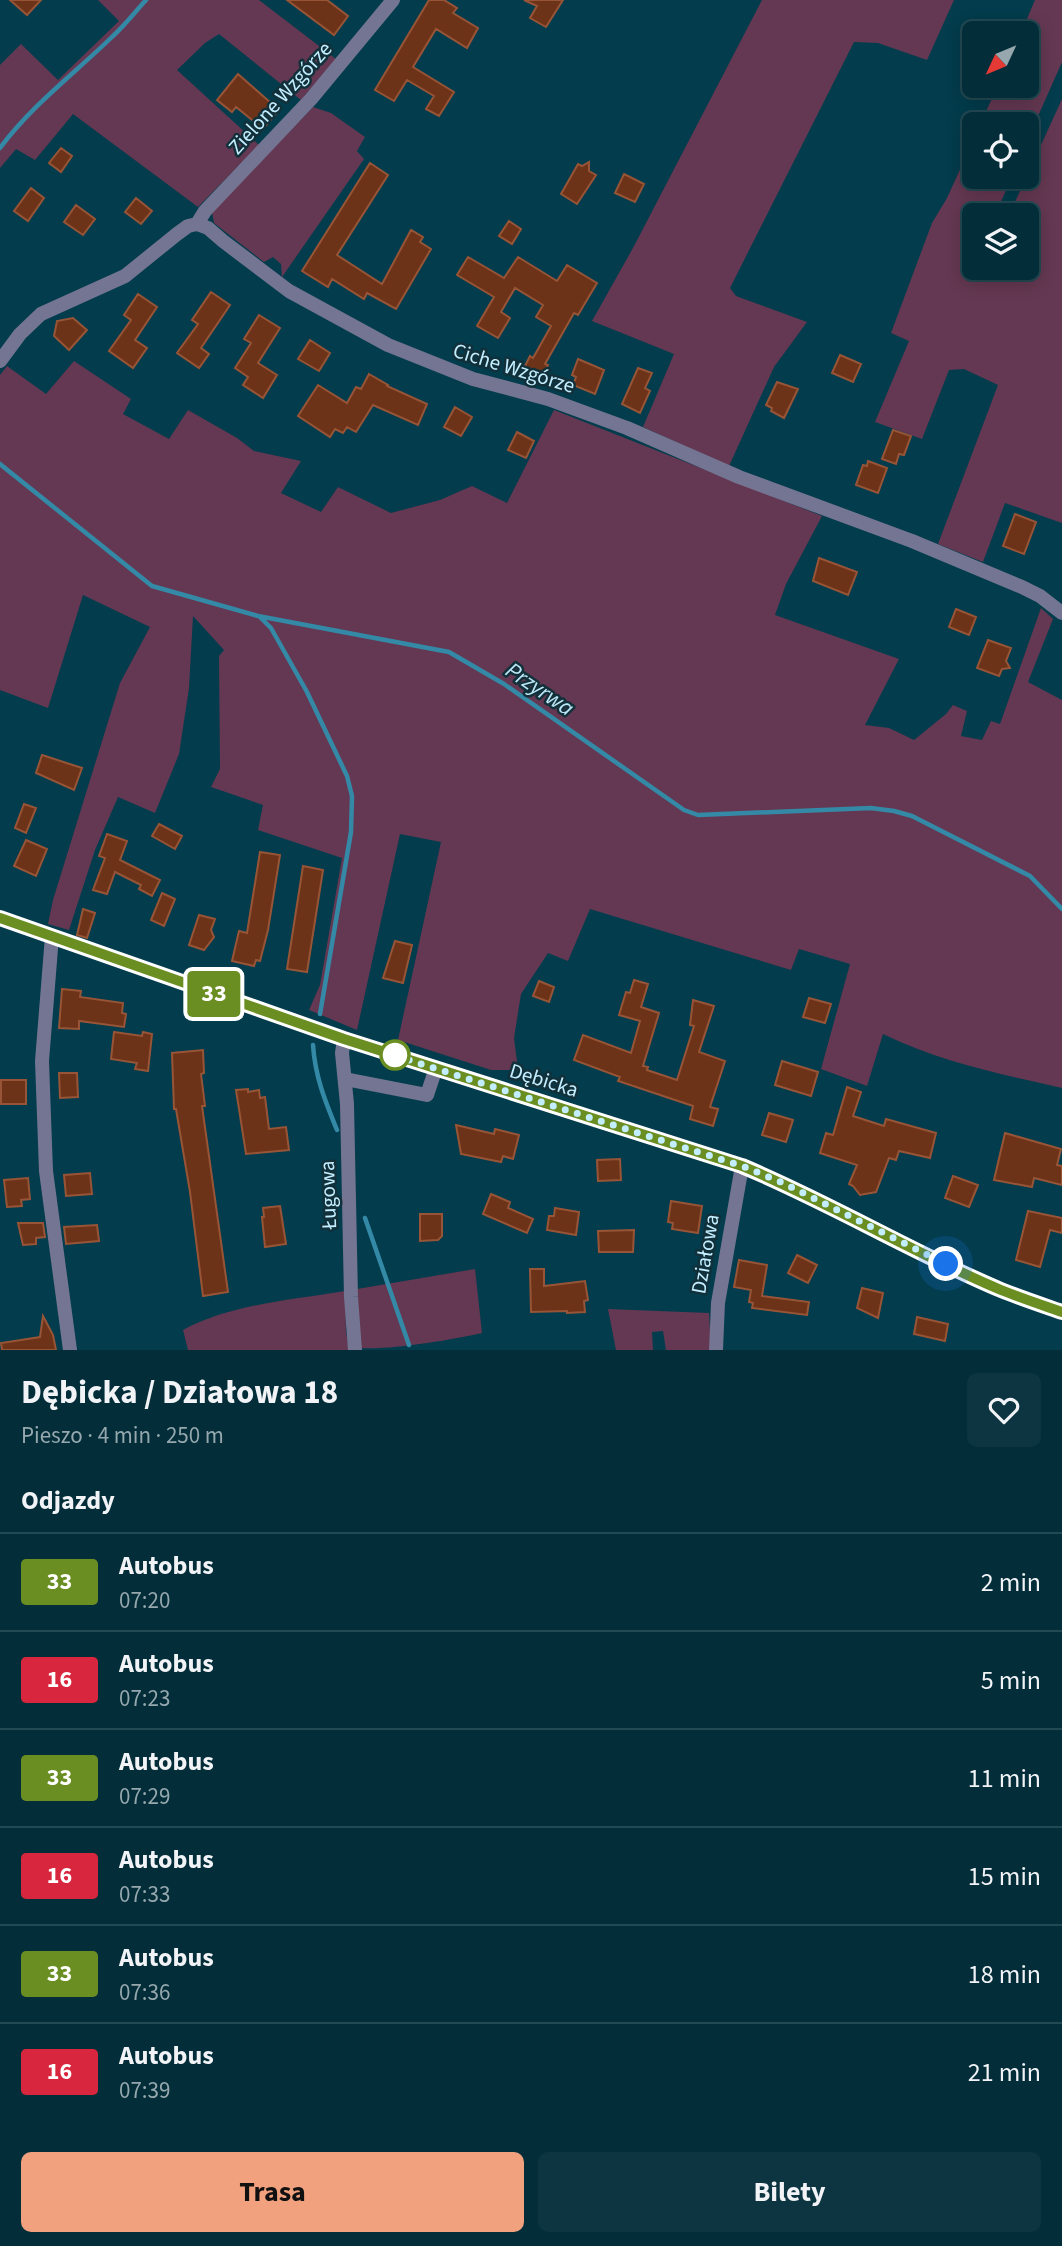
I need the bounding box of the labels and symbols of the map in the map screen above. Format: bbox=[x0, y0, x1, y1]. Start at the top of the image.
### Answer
north arrow bbox=[962, 21, 1040, 98]
street label: Zielone Wzgórze bbox=[221, 35, 339, 161]
street label: Ciche Wzgórze bbox=[449, 335, 579, 401]
water label: Przyrwa bbox=[499, 654, 581, 724]
line badge: 33 bbox=[182, 971, 246, 1017]
unlabelled marker bbox=[380, 1040, 410, 1070]
street label: Dębicka bbox=[506, 1055, 582, 1105]
street label: Ługowa bbox=[312, 1160, 344, 1231]
street label: Działowa bbox=[683, 1212, 727, 1296]
your location bbox=[928, 1246, 963, 1281]

